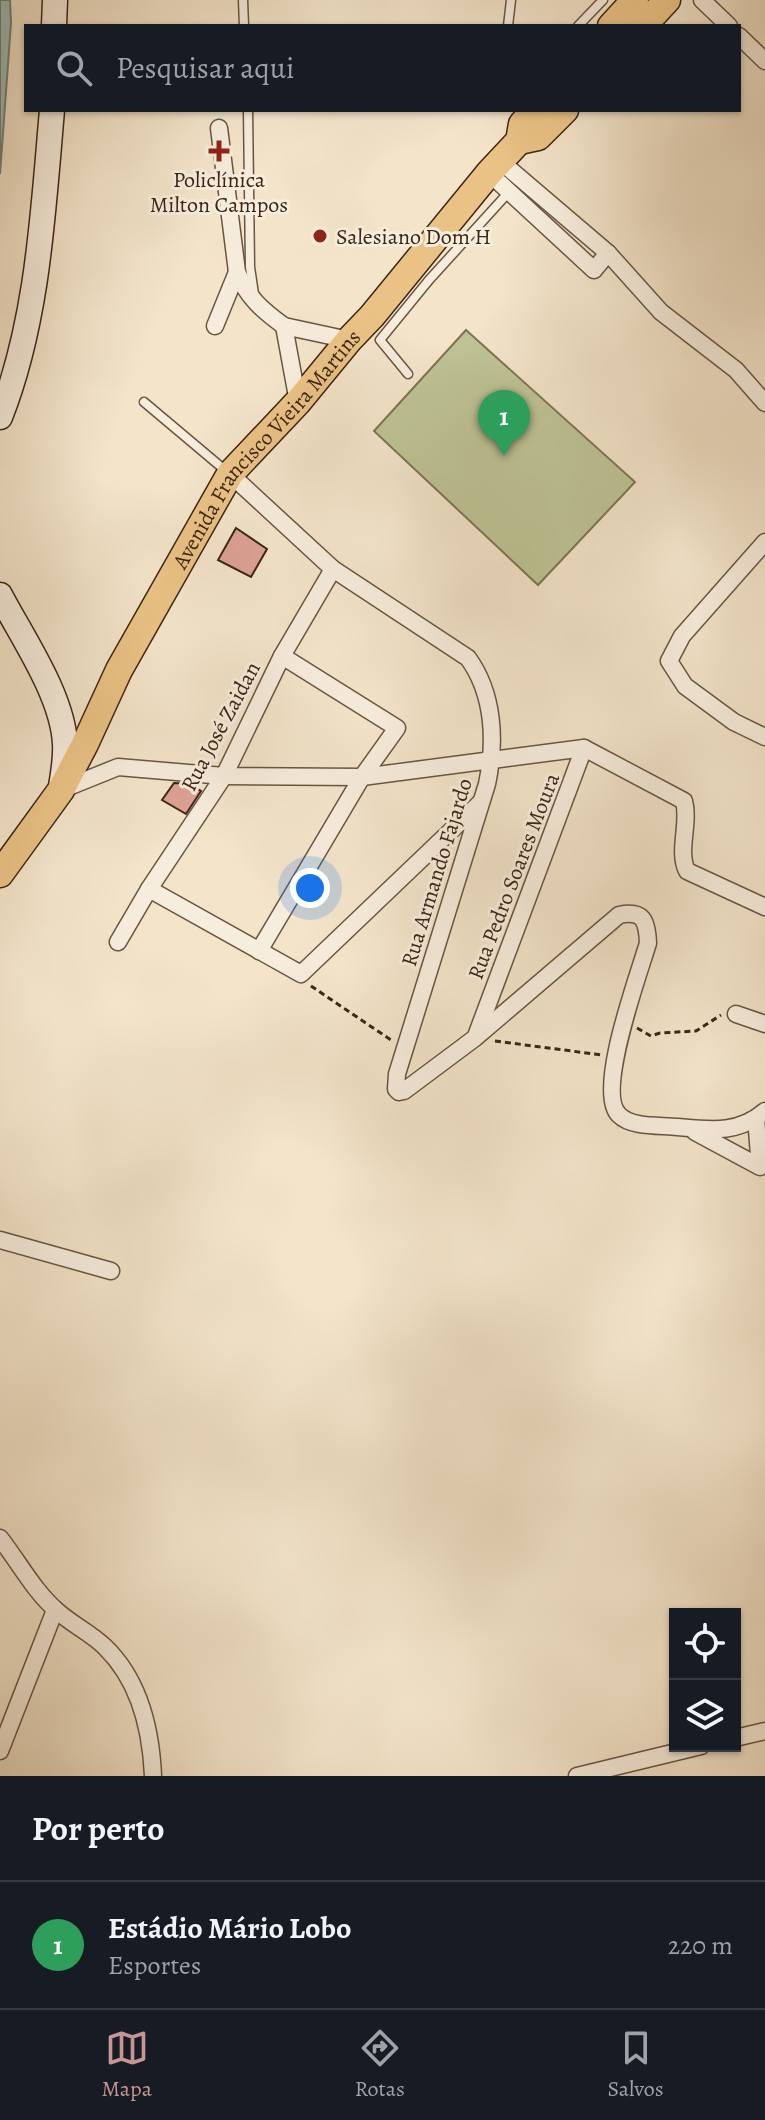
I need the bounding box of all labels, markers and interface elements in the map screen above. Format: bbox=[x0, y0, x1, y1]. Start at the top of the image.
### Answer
search box bbox=[24, 24, 741, 112]
icon: search bbox=[52, 46, 96, 90]
text: Pesquisar aqui bbox=[116, 48, 294, 88]
marker: Policlínica Milton Campos bbox=[208, 140, 230, 162]
place label: Policlínica Milton Campos bbox=[150, 165, 288, 220]
place label: Salesiano Dom H bbox=[336, 222, 491, 252]
marker: Salesiano Dom H bbox=[311, 227, 329, 245]
street label: Avenida Francisco Vieira Martins bbox=[165, 323, 368, 575]
pin: 1 bbox=[478, 390, 530, 456]
street label: Rua José Zaidan bbox=[174, 656, 268, 797]
street label: Rua Pedro Soares Moura bbox=[461, 768, 567, 984]
street label: Rua Armando Fajardo bbox=[394, 775, 480, 970]
your location bbox=[290, 868, 330, 908]
map controls bbox=[669, 1608, 741, 1752]
button: locate bbox=[669, 1608, 741, 1680]
button: layers bbox=[669, 1680, 741, 1752]
text: Por perto bbox=[32, 1805, 165, 1852]
text: Estádio Mário Lobo bbox=[108, 1908, 351, 1948]
text: 1 bbox=[53, 1928, 63, 1963]
text: 220 m bbox=[668, 1928, 733, 1963]
text: Esportes bbox=[108, 1948, 201, 1983]
tab: Mapa bbox=[101, 2026, 152, 2104]
tab: Rotas bbox=[355, 2026, 405, 2104]
tab: Salvos bbox=[608, 2026, 664, 2104]

